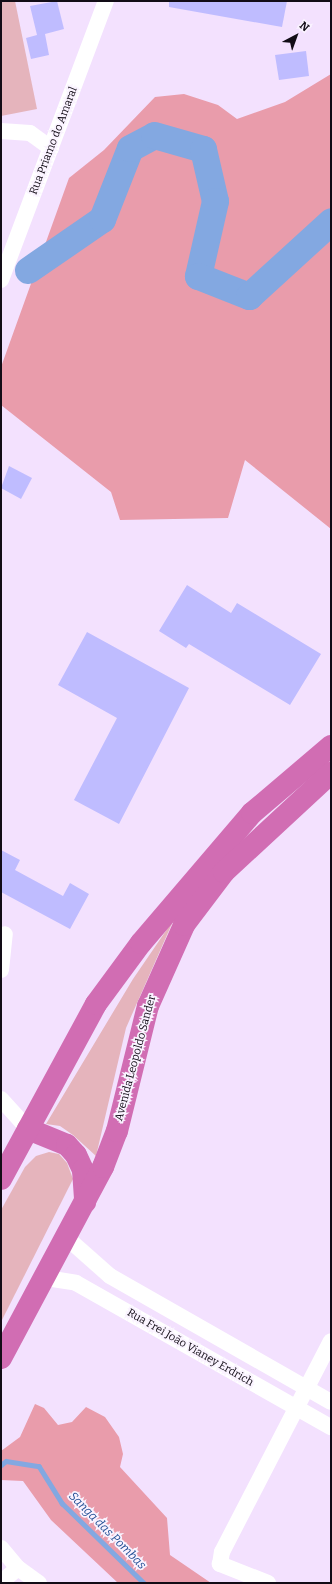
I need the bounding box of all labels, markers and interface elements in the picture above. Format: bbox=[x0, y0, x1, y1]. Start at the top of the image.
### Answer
north arrow bbox=[276, 16, 316, 56]
text: N bbox=[297, 19, 312, 34]
street label: Rua Priamo do Amaral bbox=[27, 85, 81, 197]
street label: Avenida Leopoldo Sander bbox=[113, 994, 159, 1122]
street label: Rua Frei João Vianey Erdrich bbox=[124, 1306, 256, 1390]
water label: Sanga das Pombas bbox=[65, 1489, 149, 1573]

